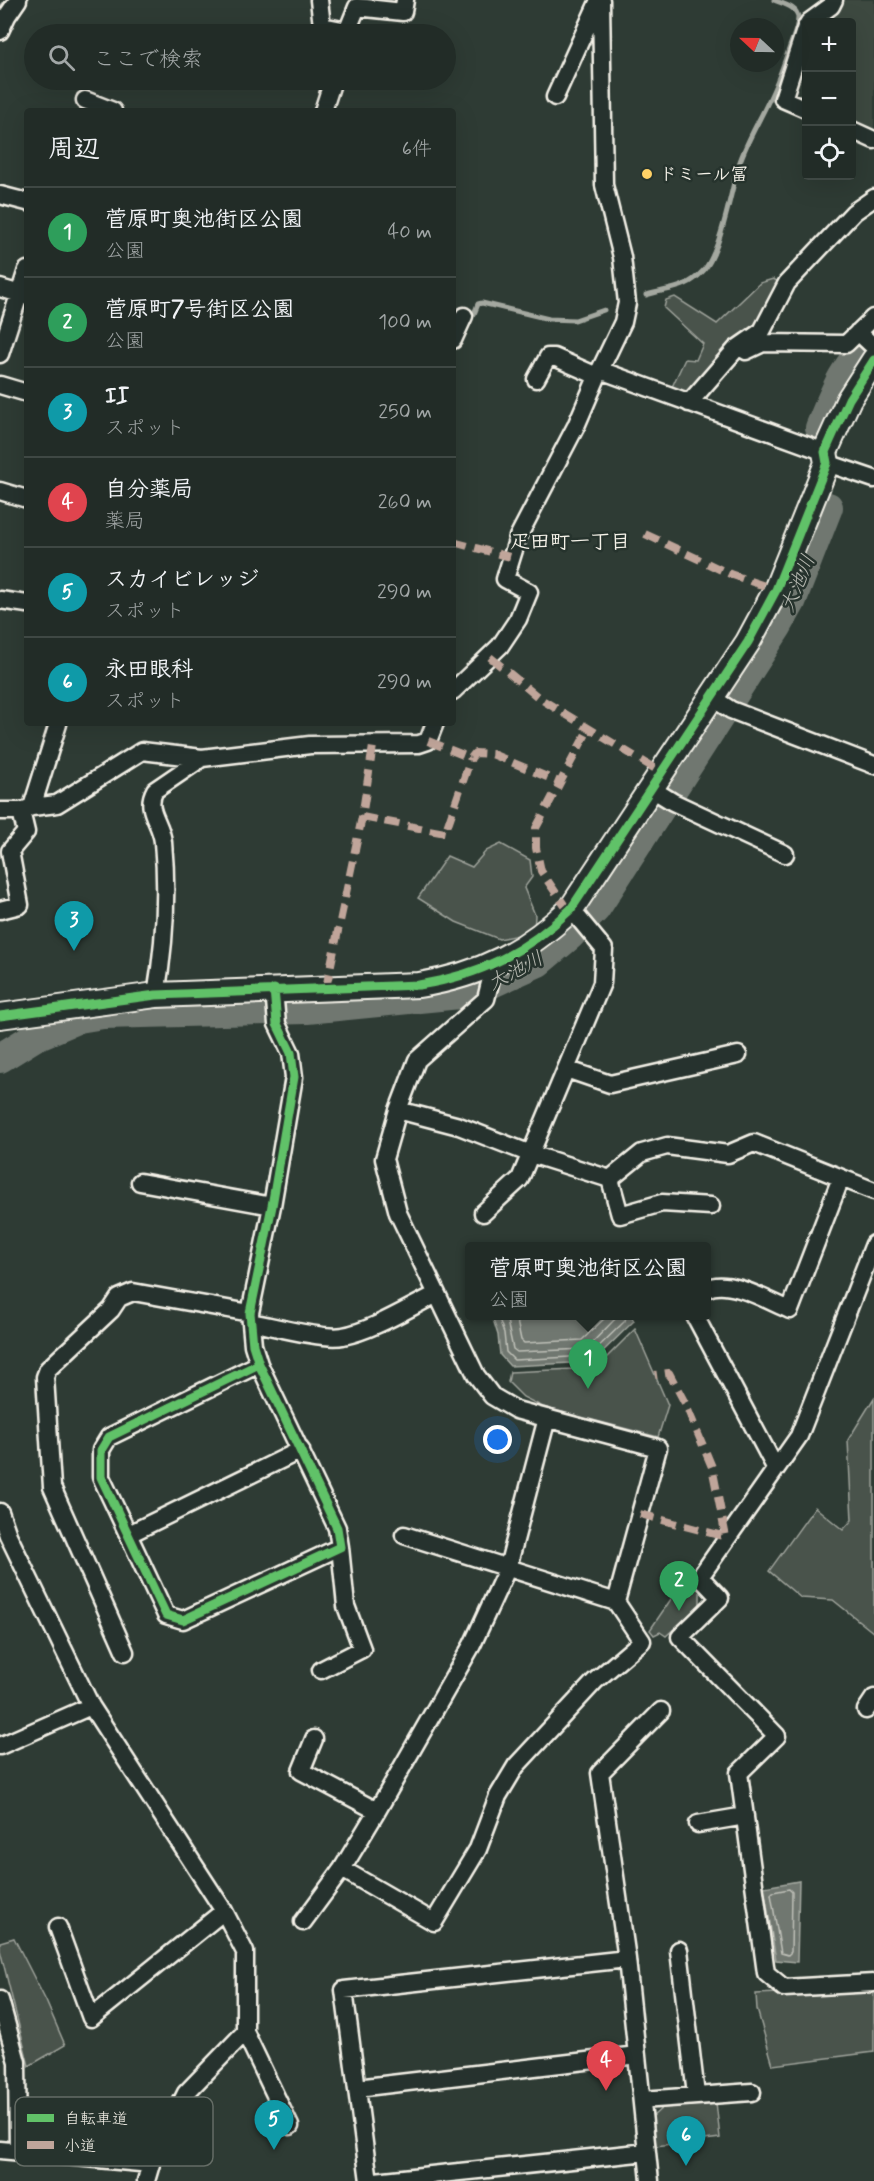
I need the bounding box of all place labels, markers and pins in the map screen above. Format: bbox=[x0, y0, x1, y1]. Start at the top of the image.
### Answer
place label: ドミール冨 bbox=[659, 163, 748, 187]
marker: ドミール冨 bbox=[640, 167, 654, 181]
pin: 3 bbox=[54, 902, 94, 951]
pin: 1 bbox=[568, 1340, 608, 1389]
pin: 2 bbox=[660, 1562, 698, 1611]
pin: 4 bbox=[586, 2042, 626, 2091]
pin: 5 bbox=[254, 2100, 294, 2150]
pin: 6 bbox=[666, 2116, 706, 2166]

